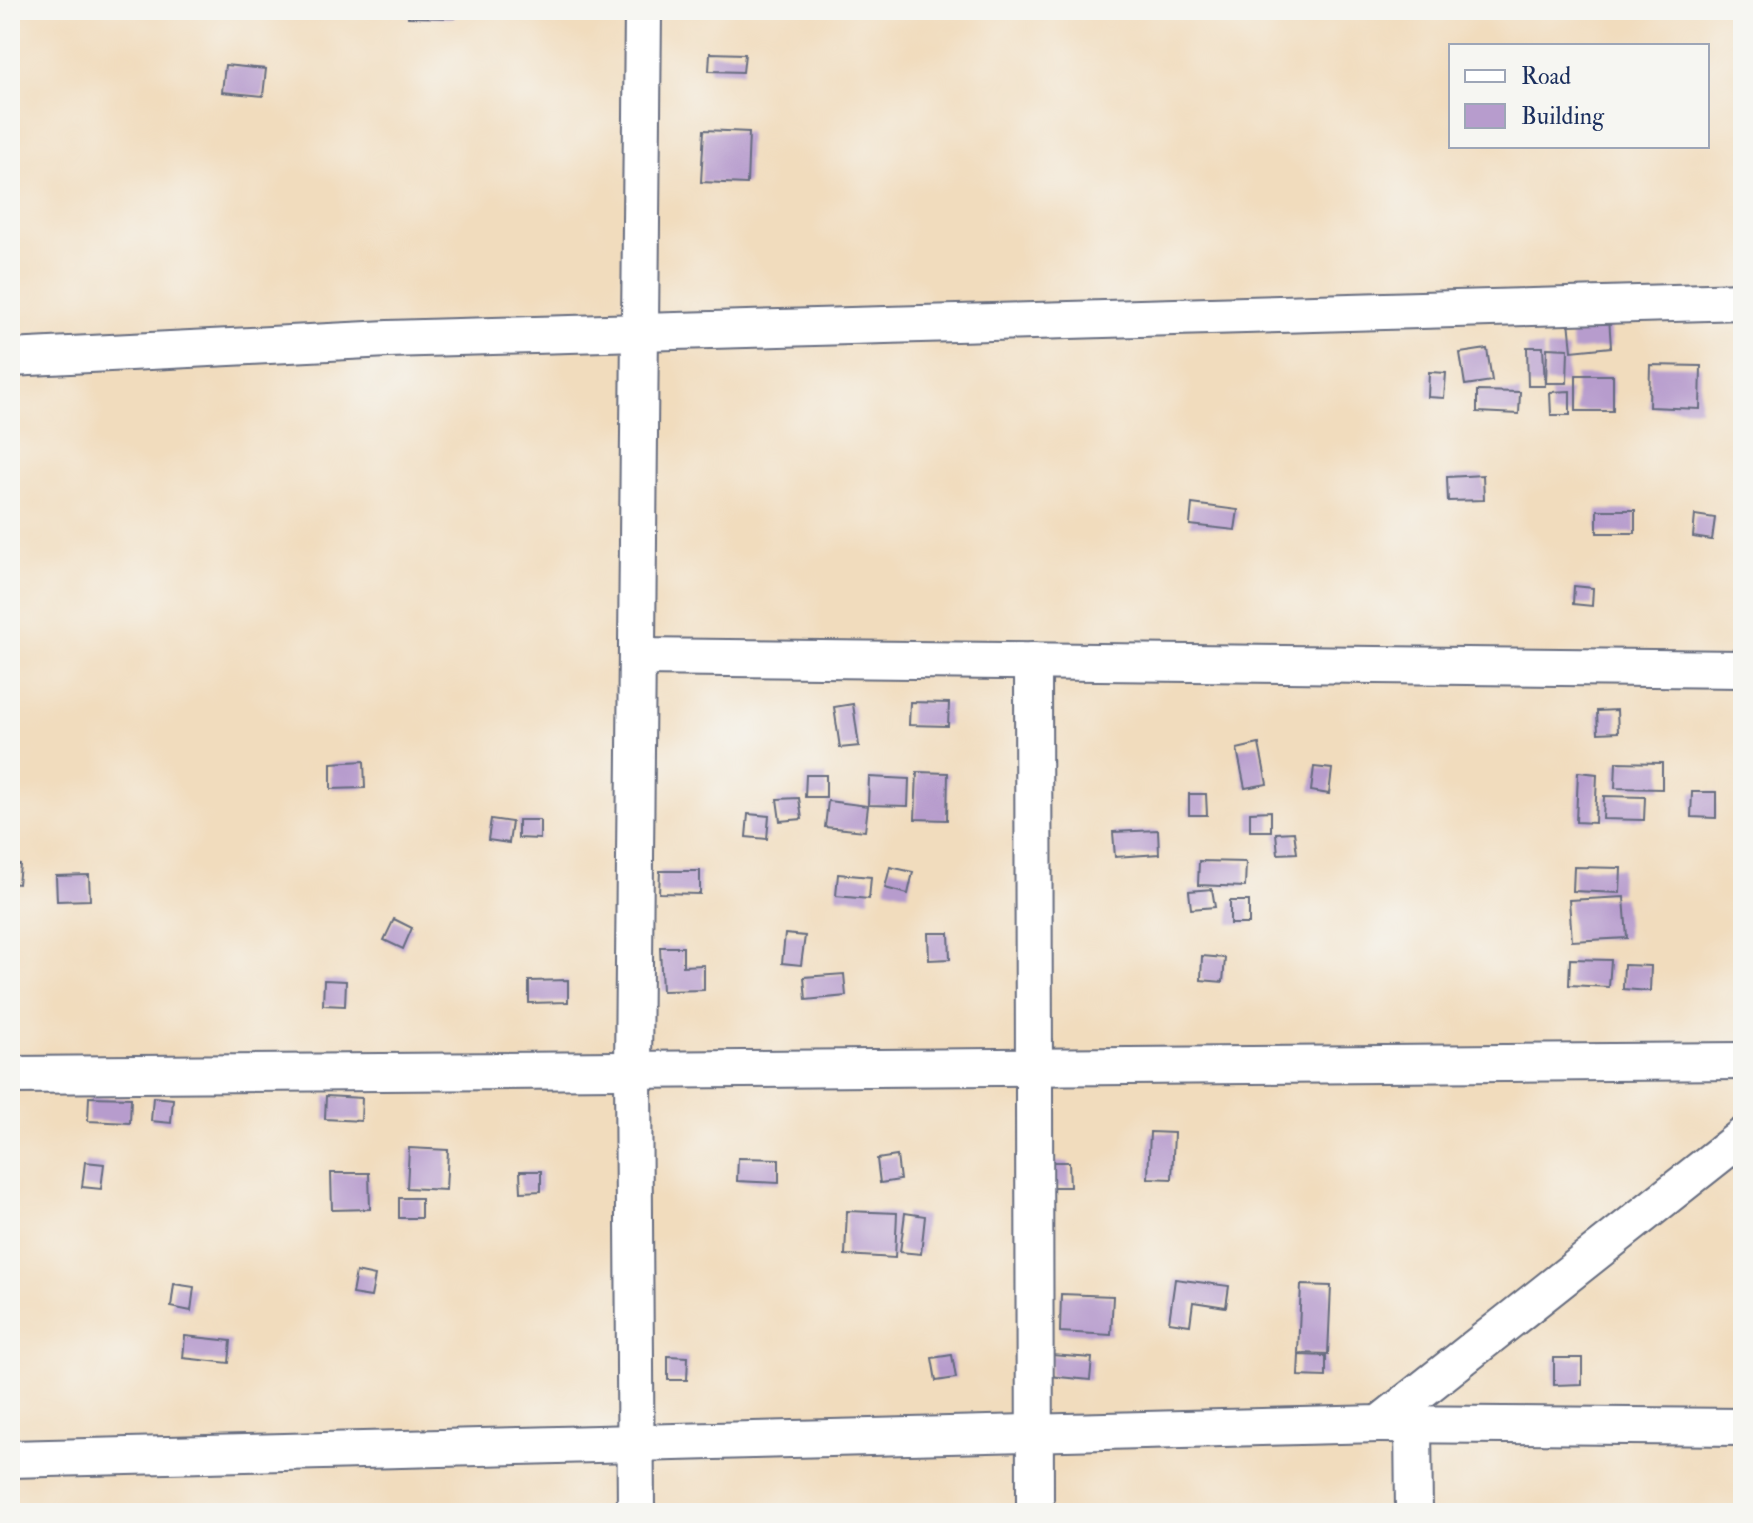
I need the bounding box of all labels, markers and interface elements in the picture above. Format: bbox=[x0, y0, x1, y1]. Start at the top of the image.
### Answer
legend bbox=[1449, 44, 1709, 148]
text: Road bbox=[1521, 61, 1571, 92]
text: Building bbox=[1521, 101, 1605, 132]

